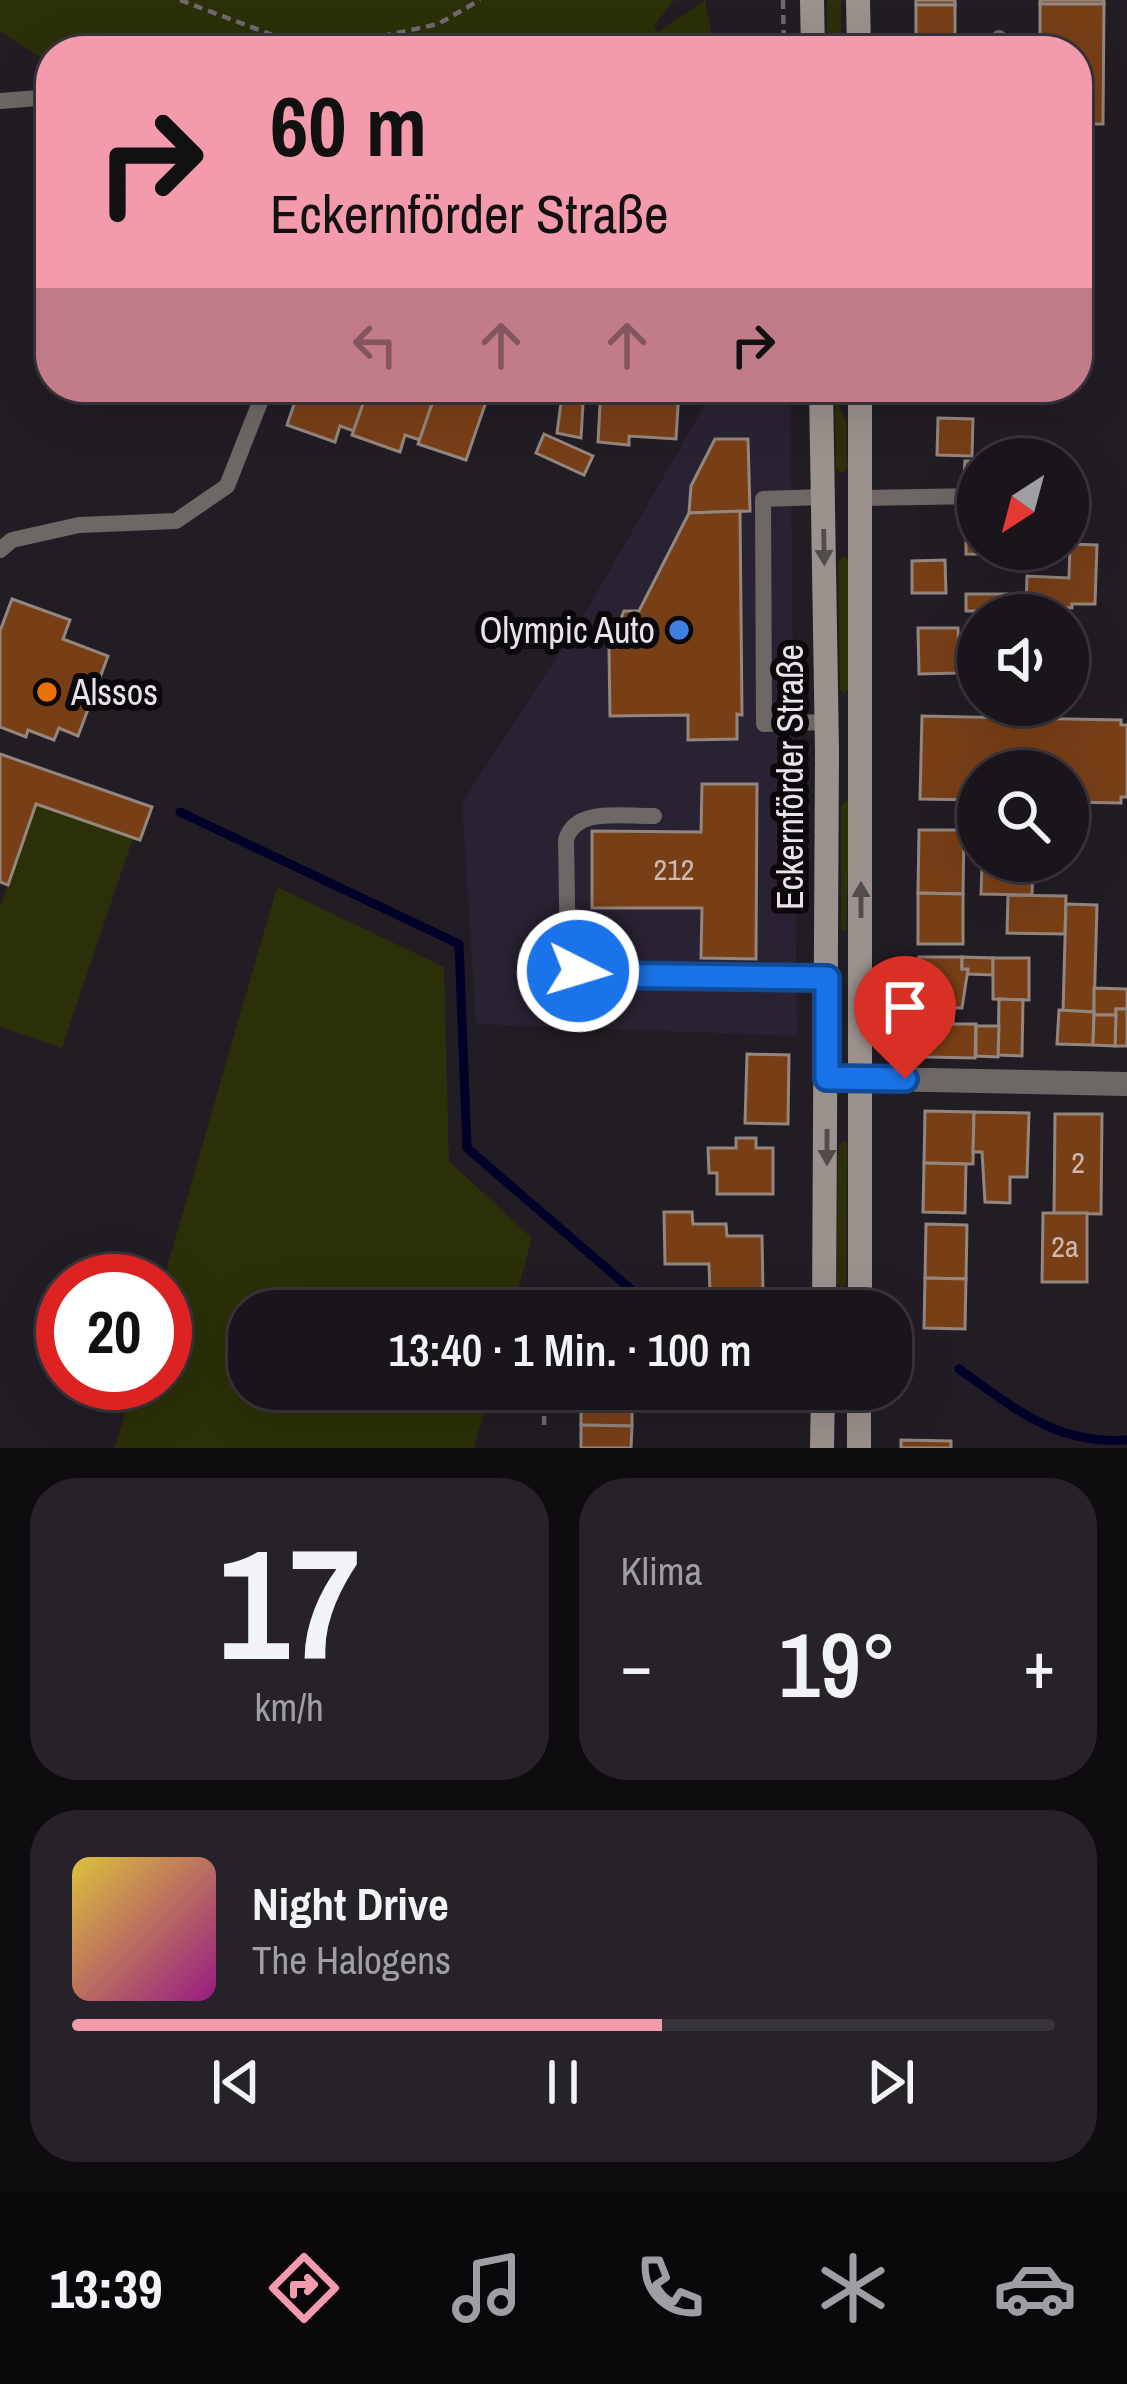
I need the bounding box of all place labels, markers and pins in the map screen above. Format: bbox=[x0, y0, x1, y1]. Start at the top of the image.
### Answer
place label: Olympic Auto bbox=[479, 606, 655, 654]
marker: Olympic Auto bbox=[666, 617, 692, 643]
place label: Alssos bbox=[70, 668, 158, 716]
marker: Alssos bbox=[34, 679, 60, 705]
pin bbox=[854, 956, 956, 1079]

